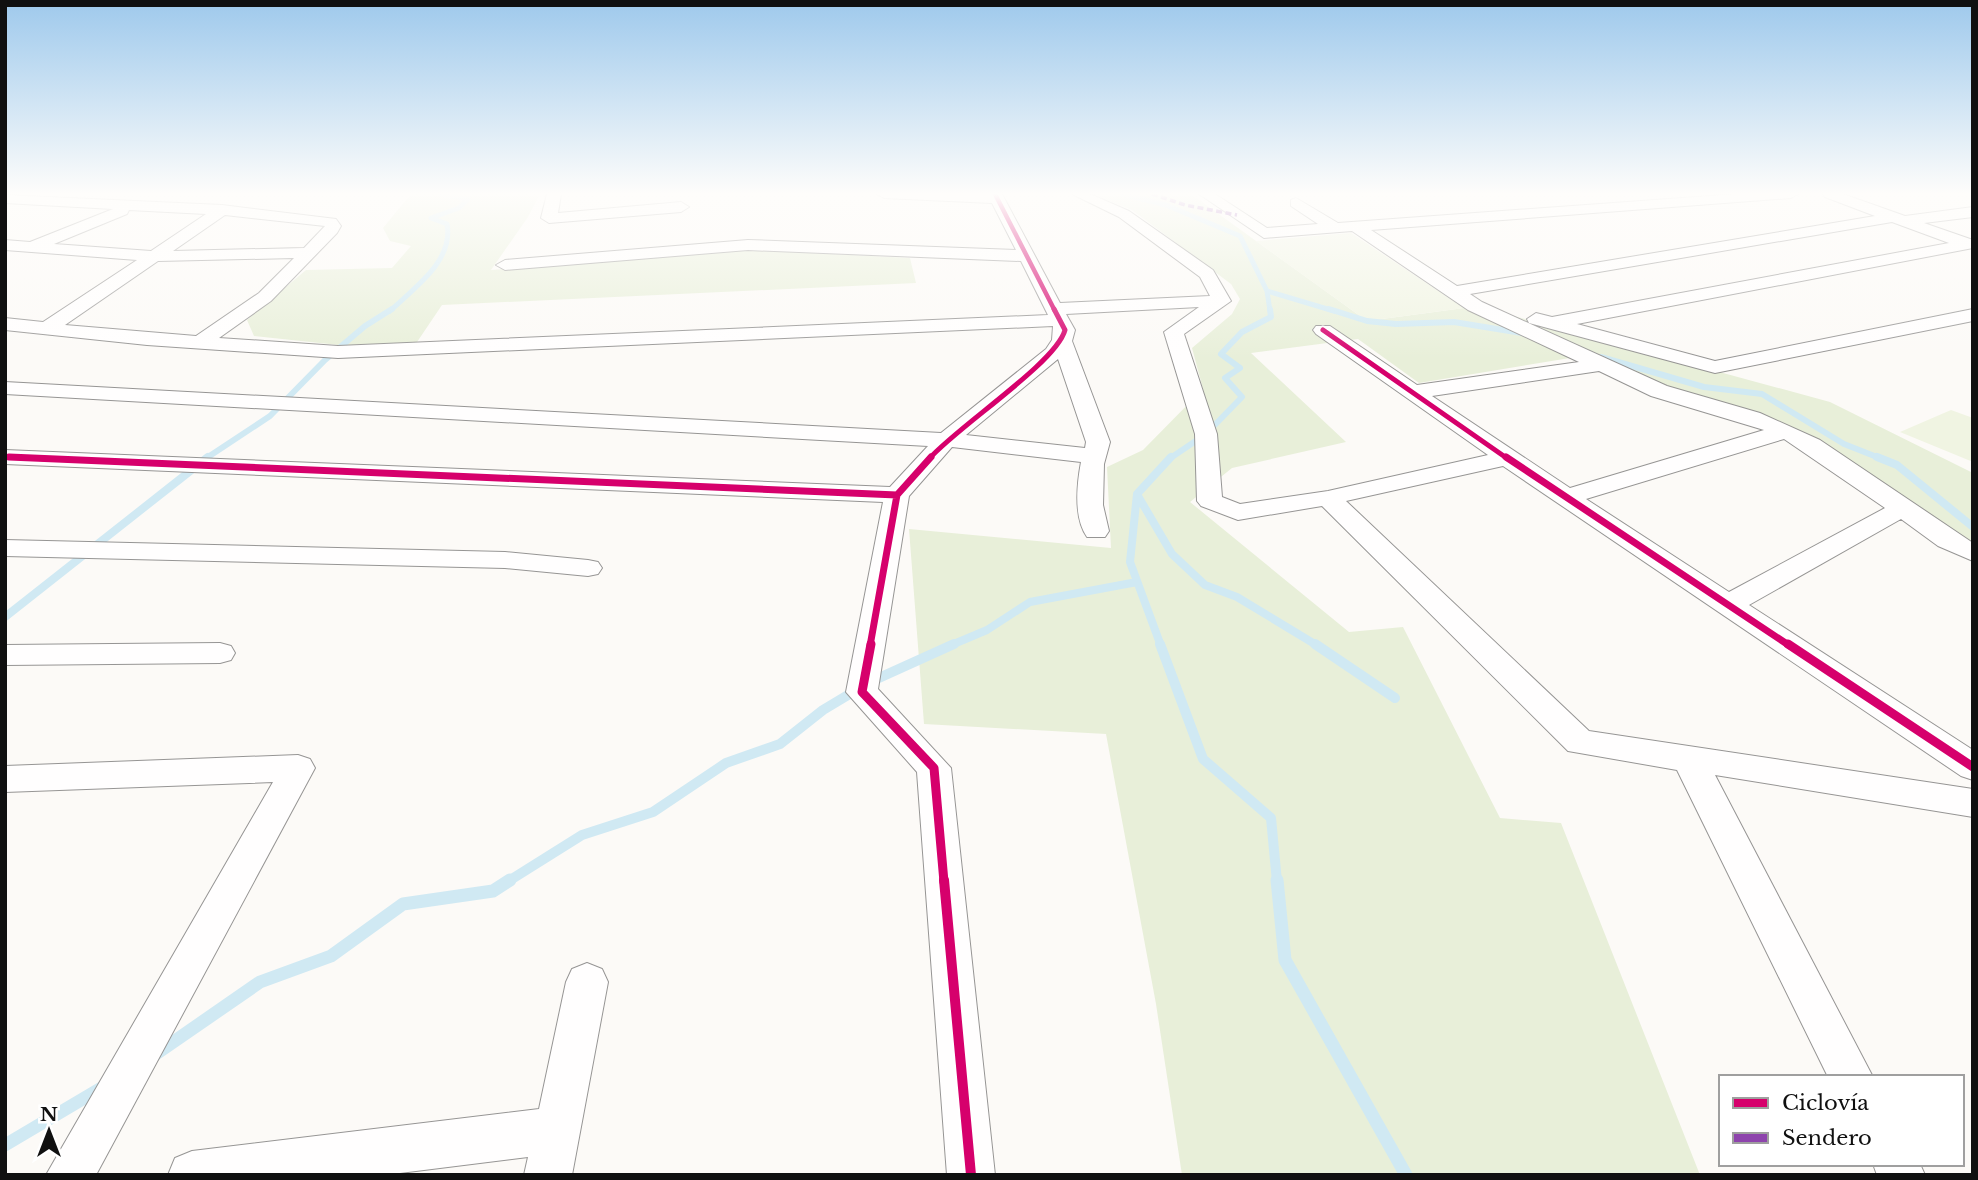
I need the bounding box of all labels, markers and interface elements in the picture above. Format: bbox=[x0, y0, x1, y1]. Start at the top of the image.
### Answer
legend bbox=[1719, 1075, 1964, 1166]
text: Ciclovía bbox=[1782, 1090, 1869, 1116]
north arrow bbox=[14, 1096, 84, 1166]
text: N bbox=[40, 1103, 58, 1126]
text: Sendero bbox=[1782, 1125, 1872, 1151]

